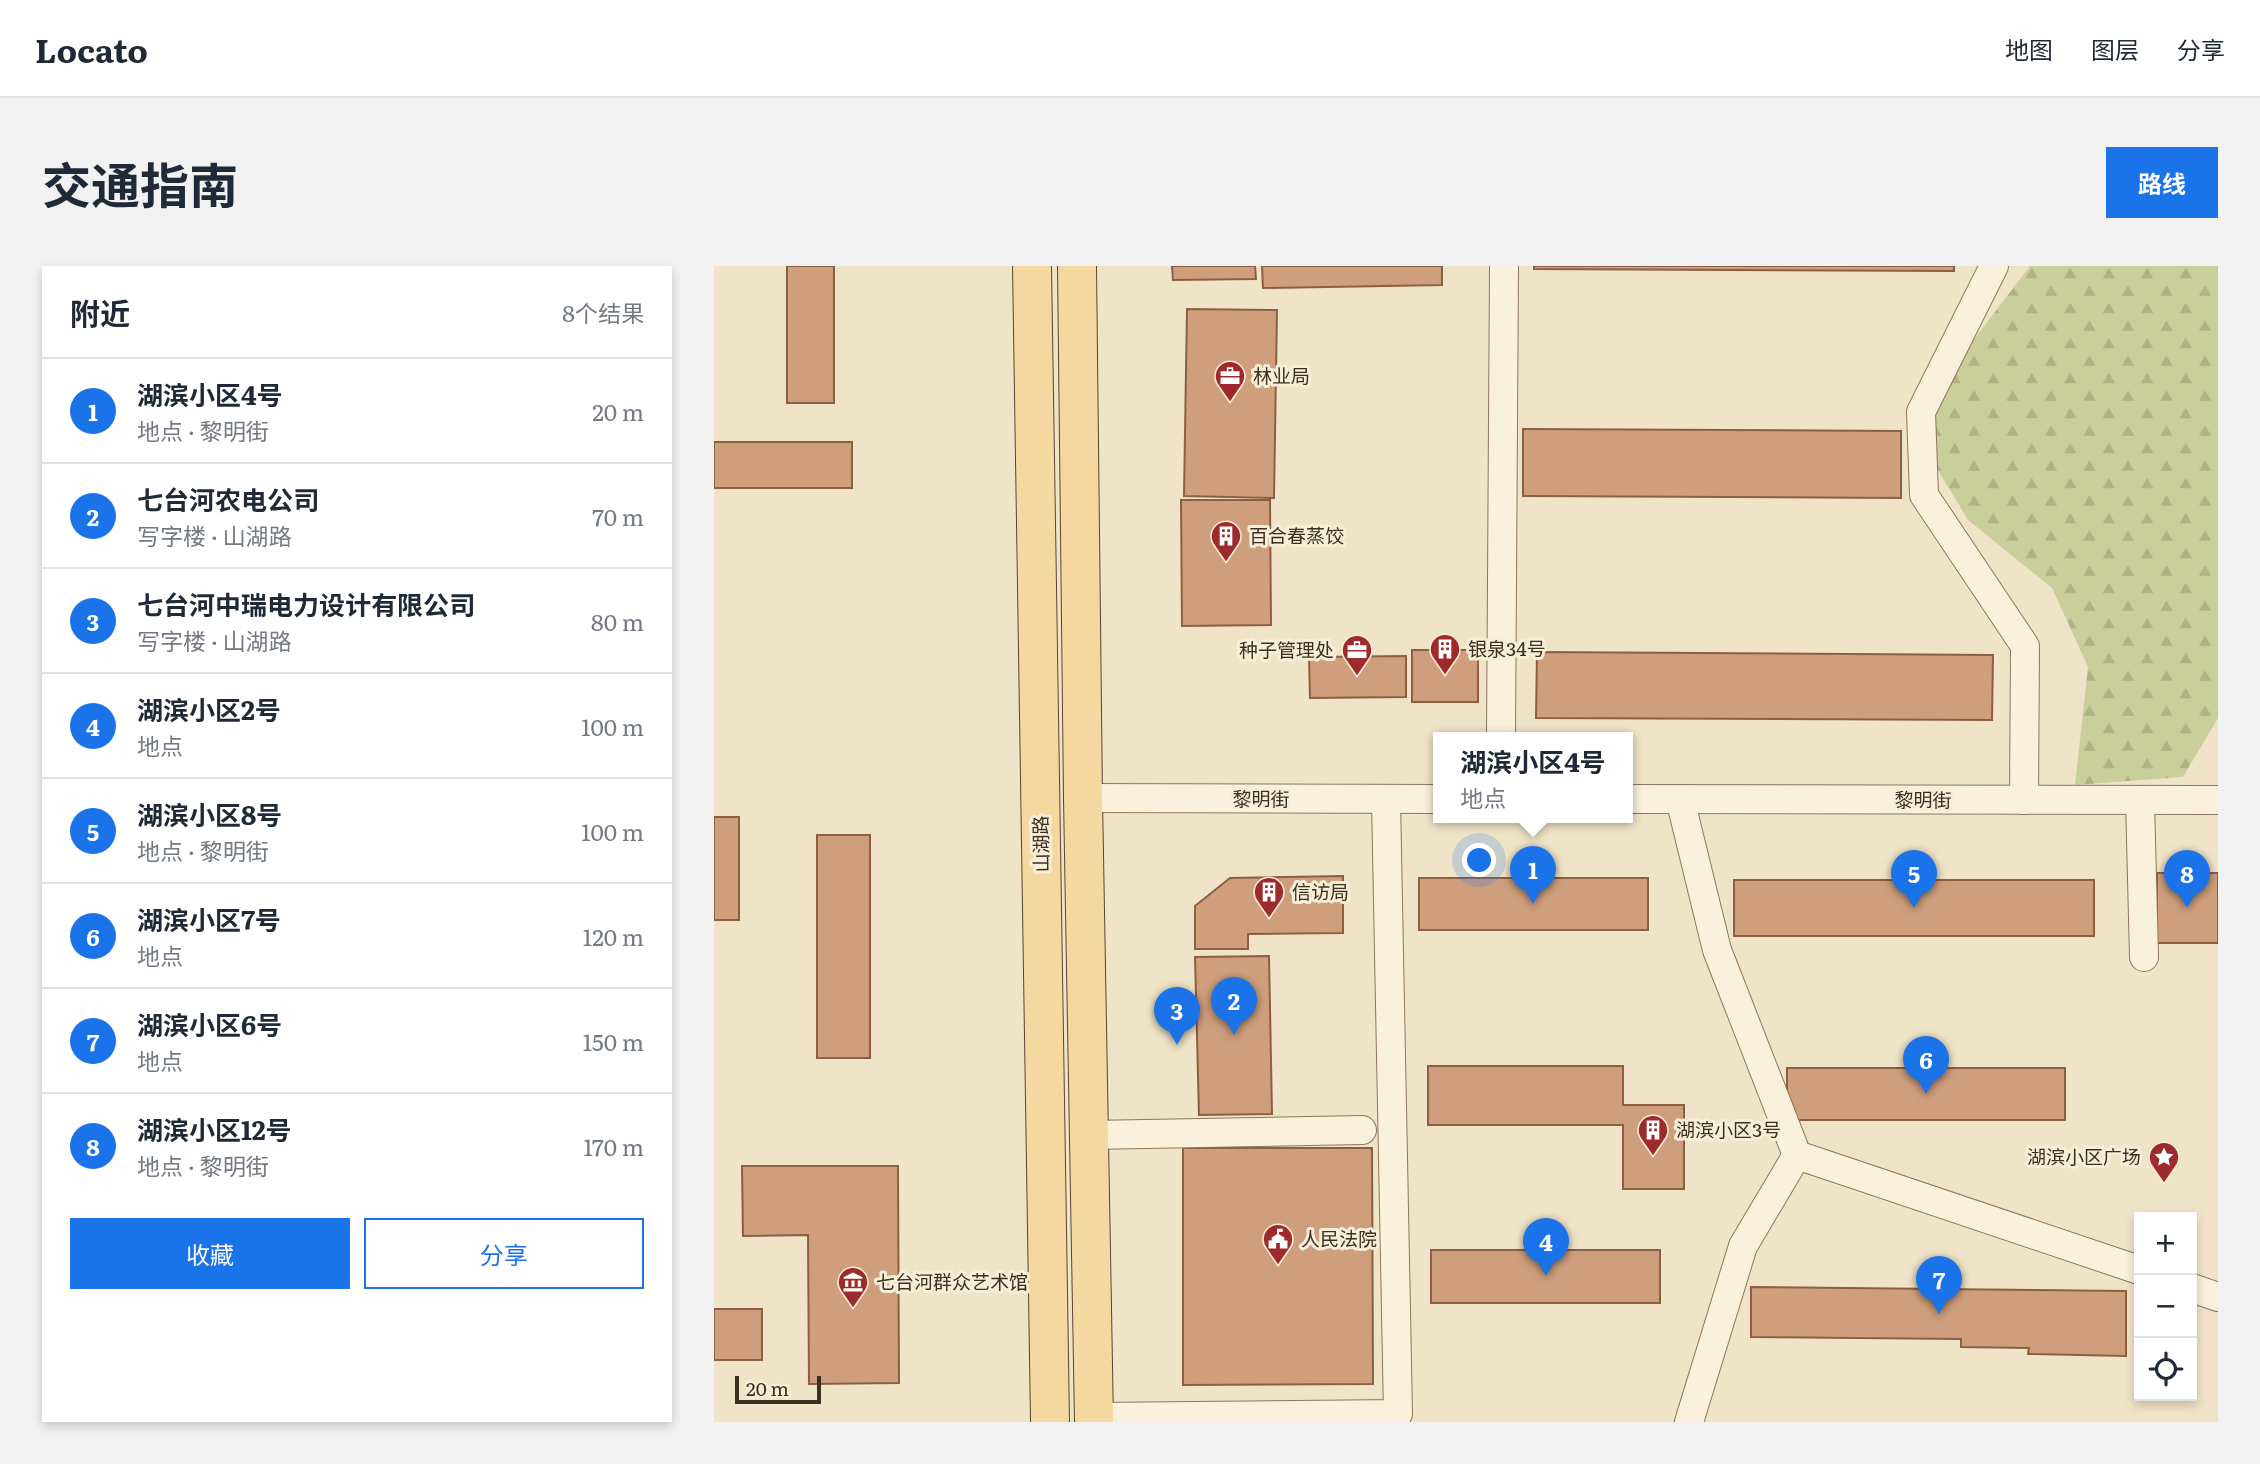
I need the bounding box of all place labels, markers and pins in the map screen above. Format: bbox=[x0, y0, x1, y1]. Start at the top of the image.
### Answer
office icon: 林业局 bbox=[1213, 359, 1247, 403]
place label: 林业局 bbox=[1253, 361, 1310, 389]
building icon: 百合春蒸饺 bbox=[1209, 519, 1243, 563]
place label: 百合春蒸饺 bbox=[1249, 521, 1344, 549]
building icon: 银泉34号 bbox=[1428, 632, 1462, 676]
office icon: 种子管理处 bbox=[1340, 633, 1374, 677]
place label: 银泉34号 bbox=[1468, 634, 1546, 662]
place label: 种子管理处 bbox=[1239, 635, 1334, 663]
pin: 1 bbox=[1510, 846, 1556, 904]
pin: 5 bbox=[1891, 850, 1937, 908]
pin: 8 bbox=[2164, 850, 2210, 908]
building icon: 信访局 bbox=[1252, 875, 1286, 919]
place label: 信访局 bbox=[1292, 877, 1349, 905]
pin: 2 bbox=[1211, 977, 1257, 1035]
pin: 3 bbox=[1154, 987, 1200, 1045]
pin: 6 bbox=[1903, 1036, 1949, 1094]
building icon: 湖滨小区3号 bbox=[1636, 1113, 1670, 1157]
place label: 湖滨小区3号 bbox=[1676, 1115, 1781, 1143]
place icon: 湖滨小区广场 bbox=[2147, 1140, 2181, 1184]
place label: 湖滨小区广场 bbox=[2027, 1142, 2141, 1170]
pin: 4 bbox=[1523, 1218, 1569, 1276]
public building icon: 人民法院 bbox=[1261, 1222, 1295, 1266]
place label: 人民法院 bbox=[1301, 1224, 1377, 1252]
pin: 7 bbox=[1916, 1256, 1962, 1314]
museum icon: 七台河群众艺术馆 bbox=[836, 1265, 870, 1309]
place label: 七台河群众艺术馆 bbox=[876, 1267, 1028, 1295]

